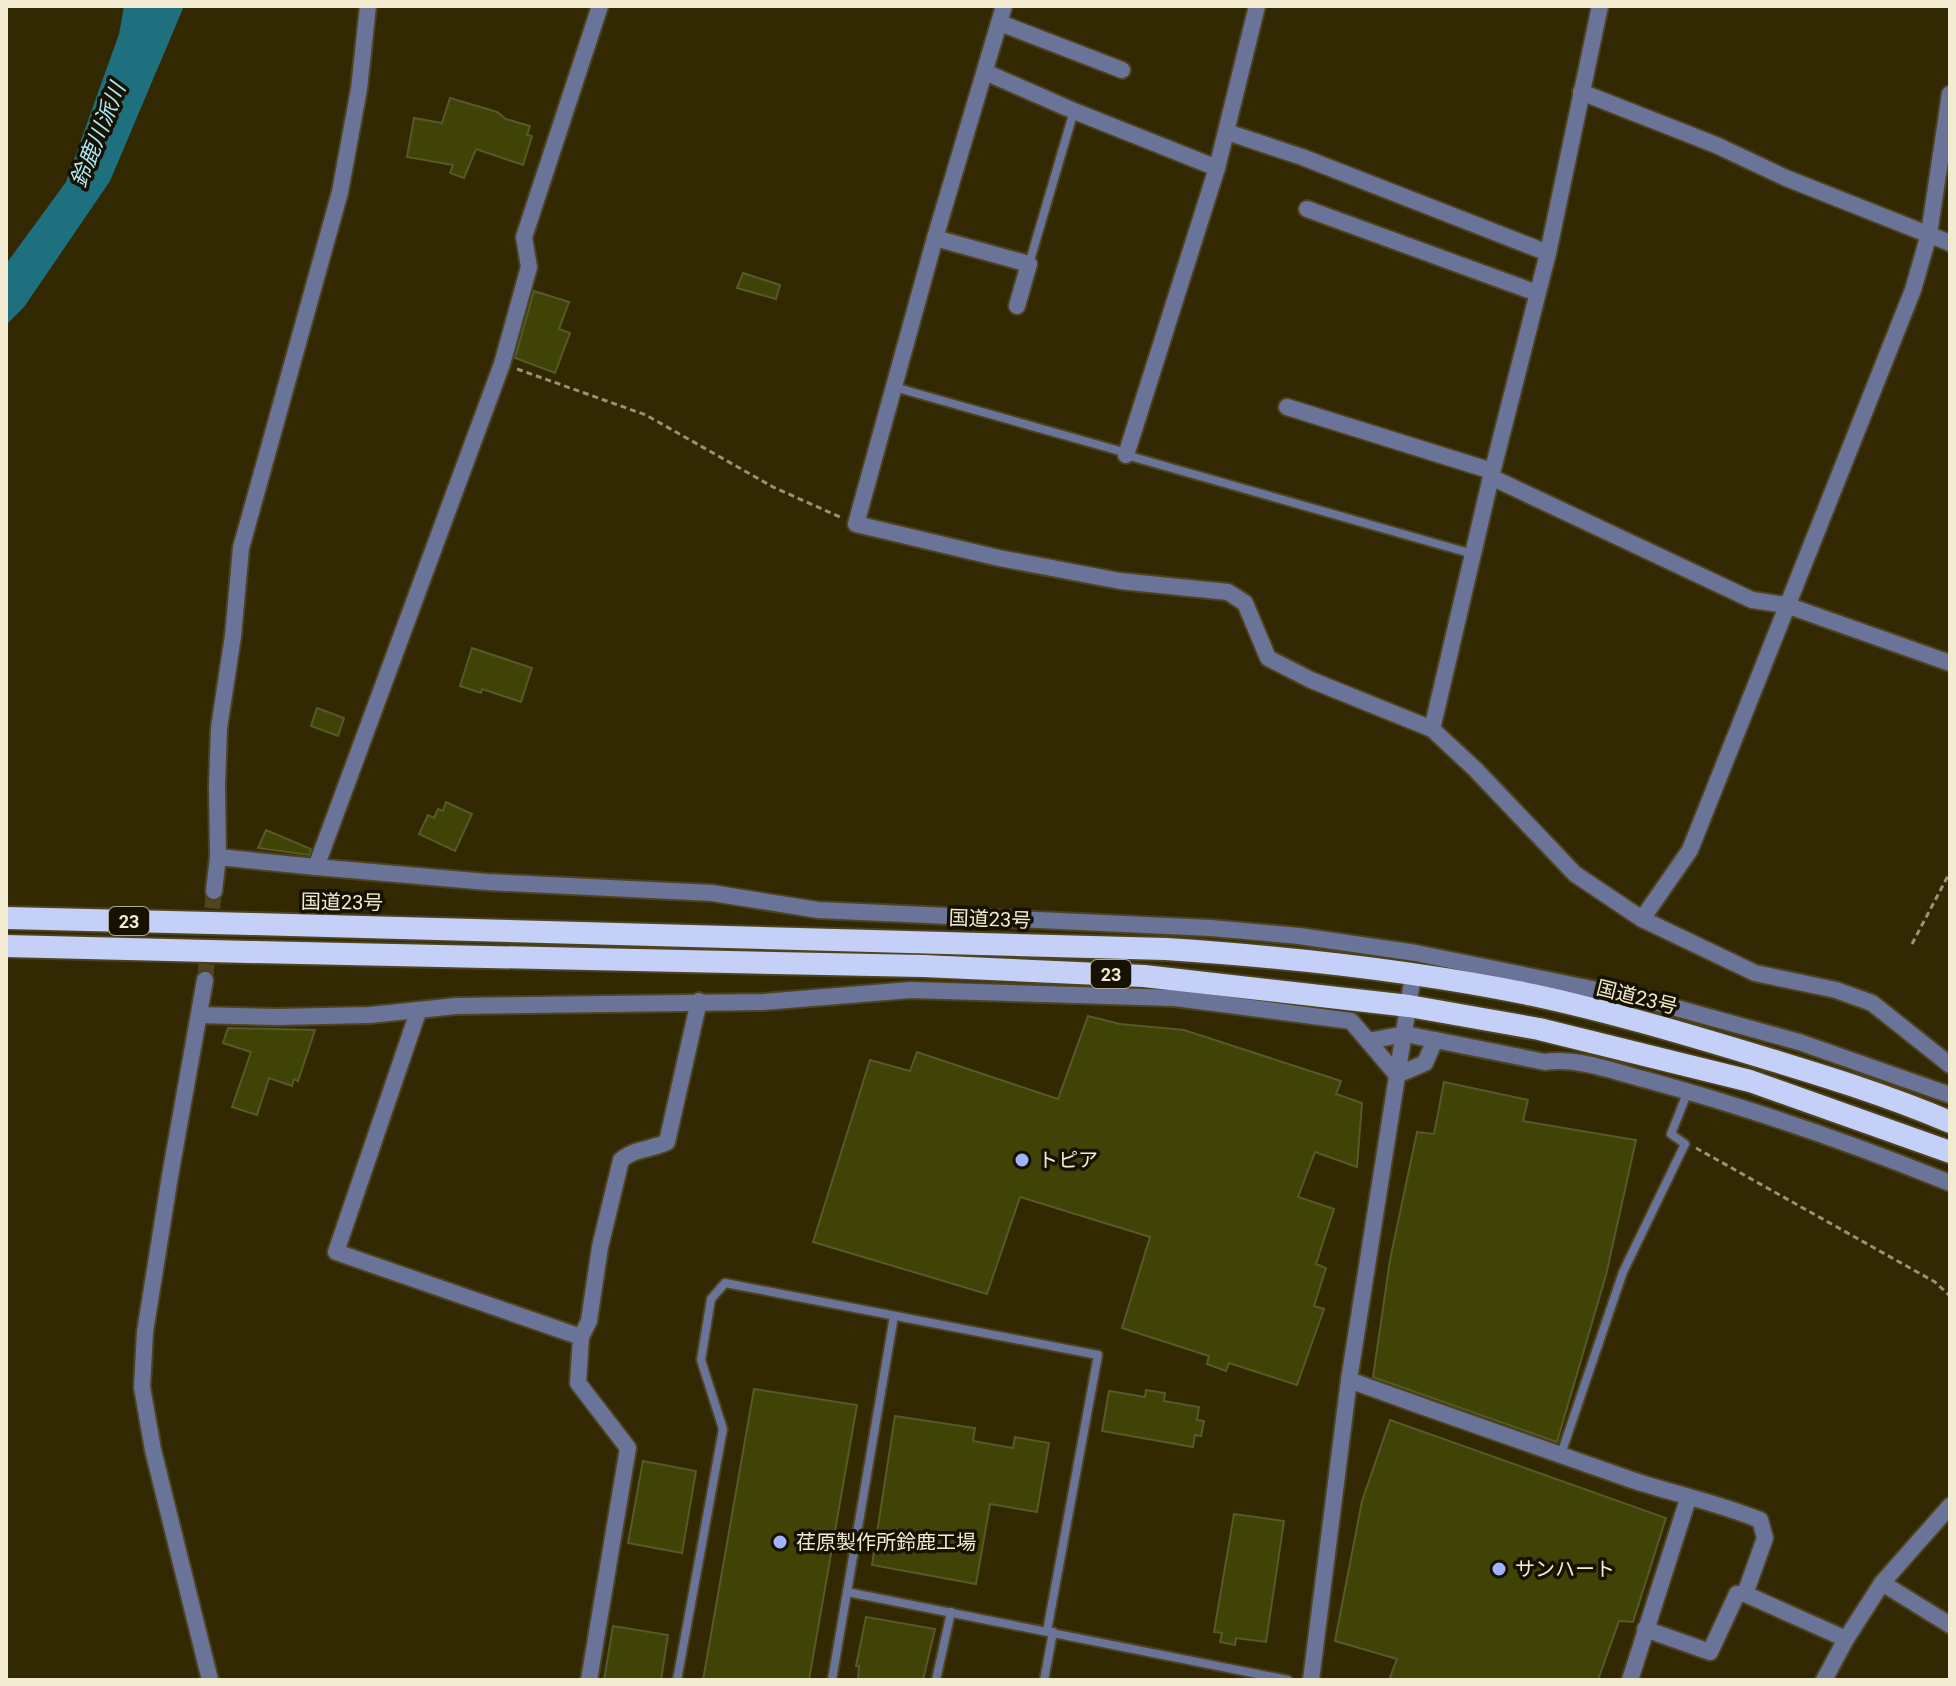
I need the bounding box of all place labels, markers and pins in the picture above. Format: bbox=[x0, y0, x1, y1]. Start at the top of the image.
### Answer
place label: トピア bbox=[1038, 1148, 1098, 1172]
marker: トピア bbox=[1013, 1151, 1031, 1169]
place label: 荏原製作所鈴鹿工場 bbox=[796, 1530, 976, 1554]
marker: 荏原製作所鈴鹿工場 bbox=[771, 1533, 789, 1551]
place label: サンハート bbox=[1515, 1557, 1615, 1581]
marker: サンハート bbox=[1490, 1560, 1508, 1578]

